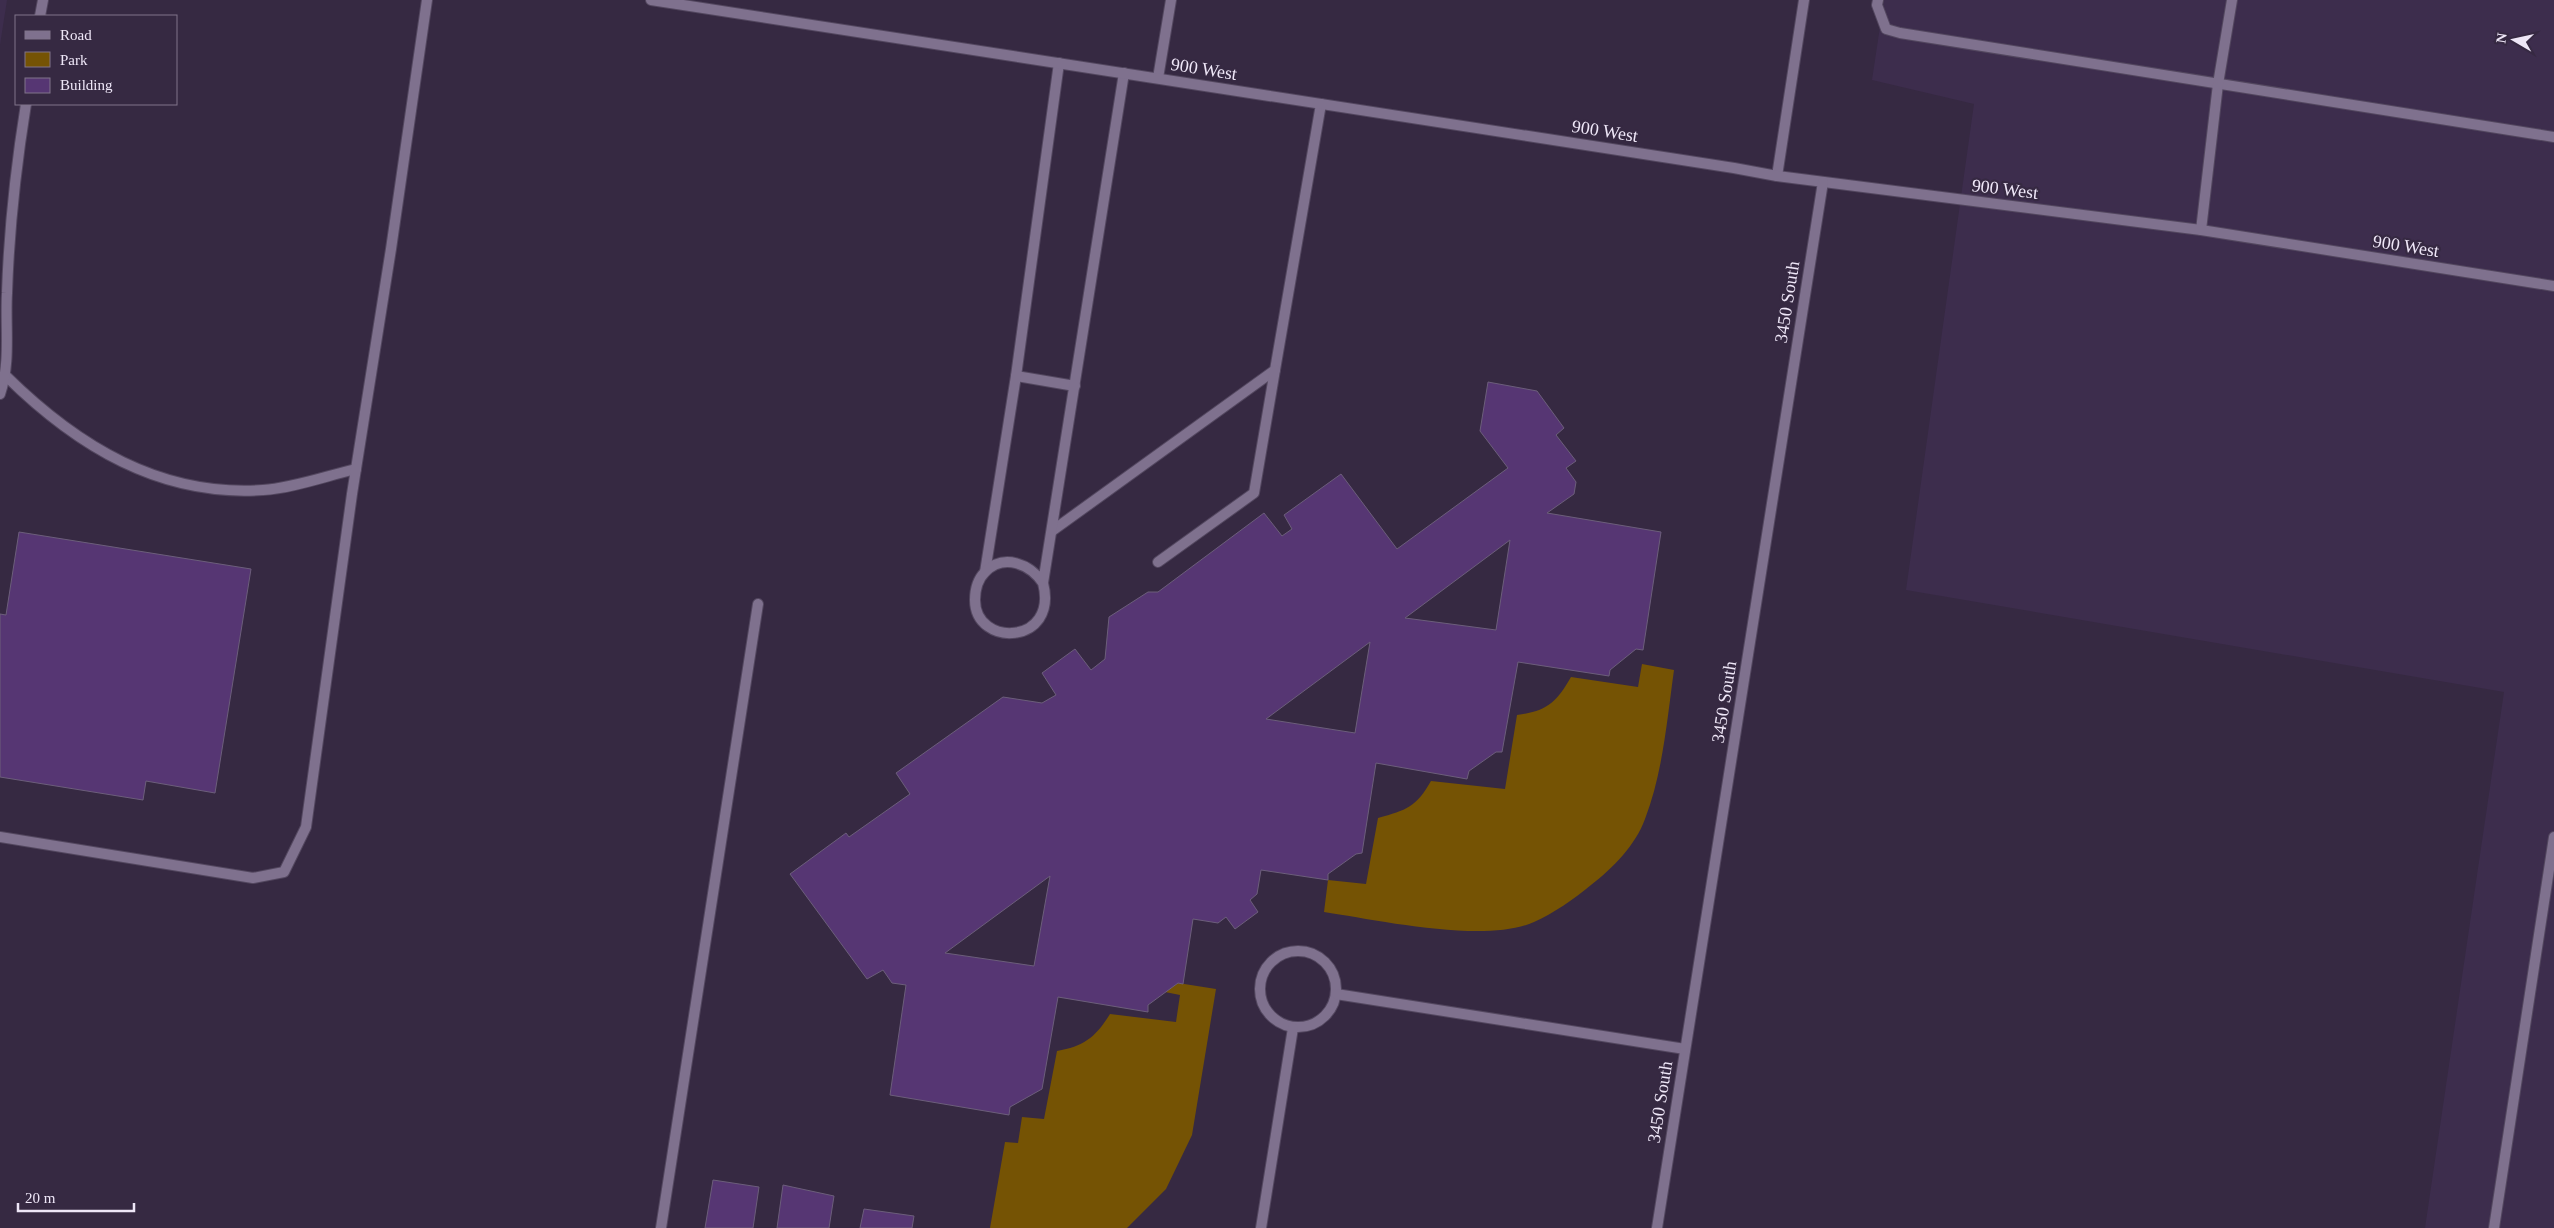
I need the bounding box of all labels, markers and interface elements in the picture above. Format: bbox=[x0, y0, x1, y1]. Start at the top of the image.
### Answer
legend bbox=[15, 15, 178, 105]
north arrow bbox=[2489, 15, 2539, 65]
text: Road bbox=[60, 27, 92, 43]
text: N bbox=[2493, 32, 2510, 44]
text: Park bbox=[60, 52, 88, 68]
street label: 900 West bbox=[1169, 54, 1239, 84]
text: Building bbox=[60, 77, 113, 93]
street label: 900 West bbox=[1570, 116, 1640, 146]
street label: 900 West bbox=[1971, 175, 2039, 203]
street label: 900 West bbox=[2371, 231, 2441, 261]
street label: 3450 South bbox=[1771, 260, 1803, 344]
street label: 3450 South bbox=[1708, 660, 1740, 744]
street label: 3450 South bbox=[1644, 1060, 1676, 1144]
scale bar bbox=[18, 1180, 134, 1212]
text: 20 m bbox=[25, 1190, 56, 1206]

